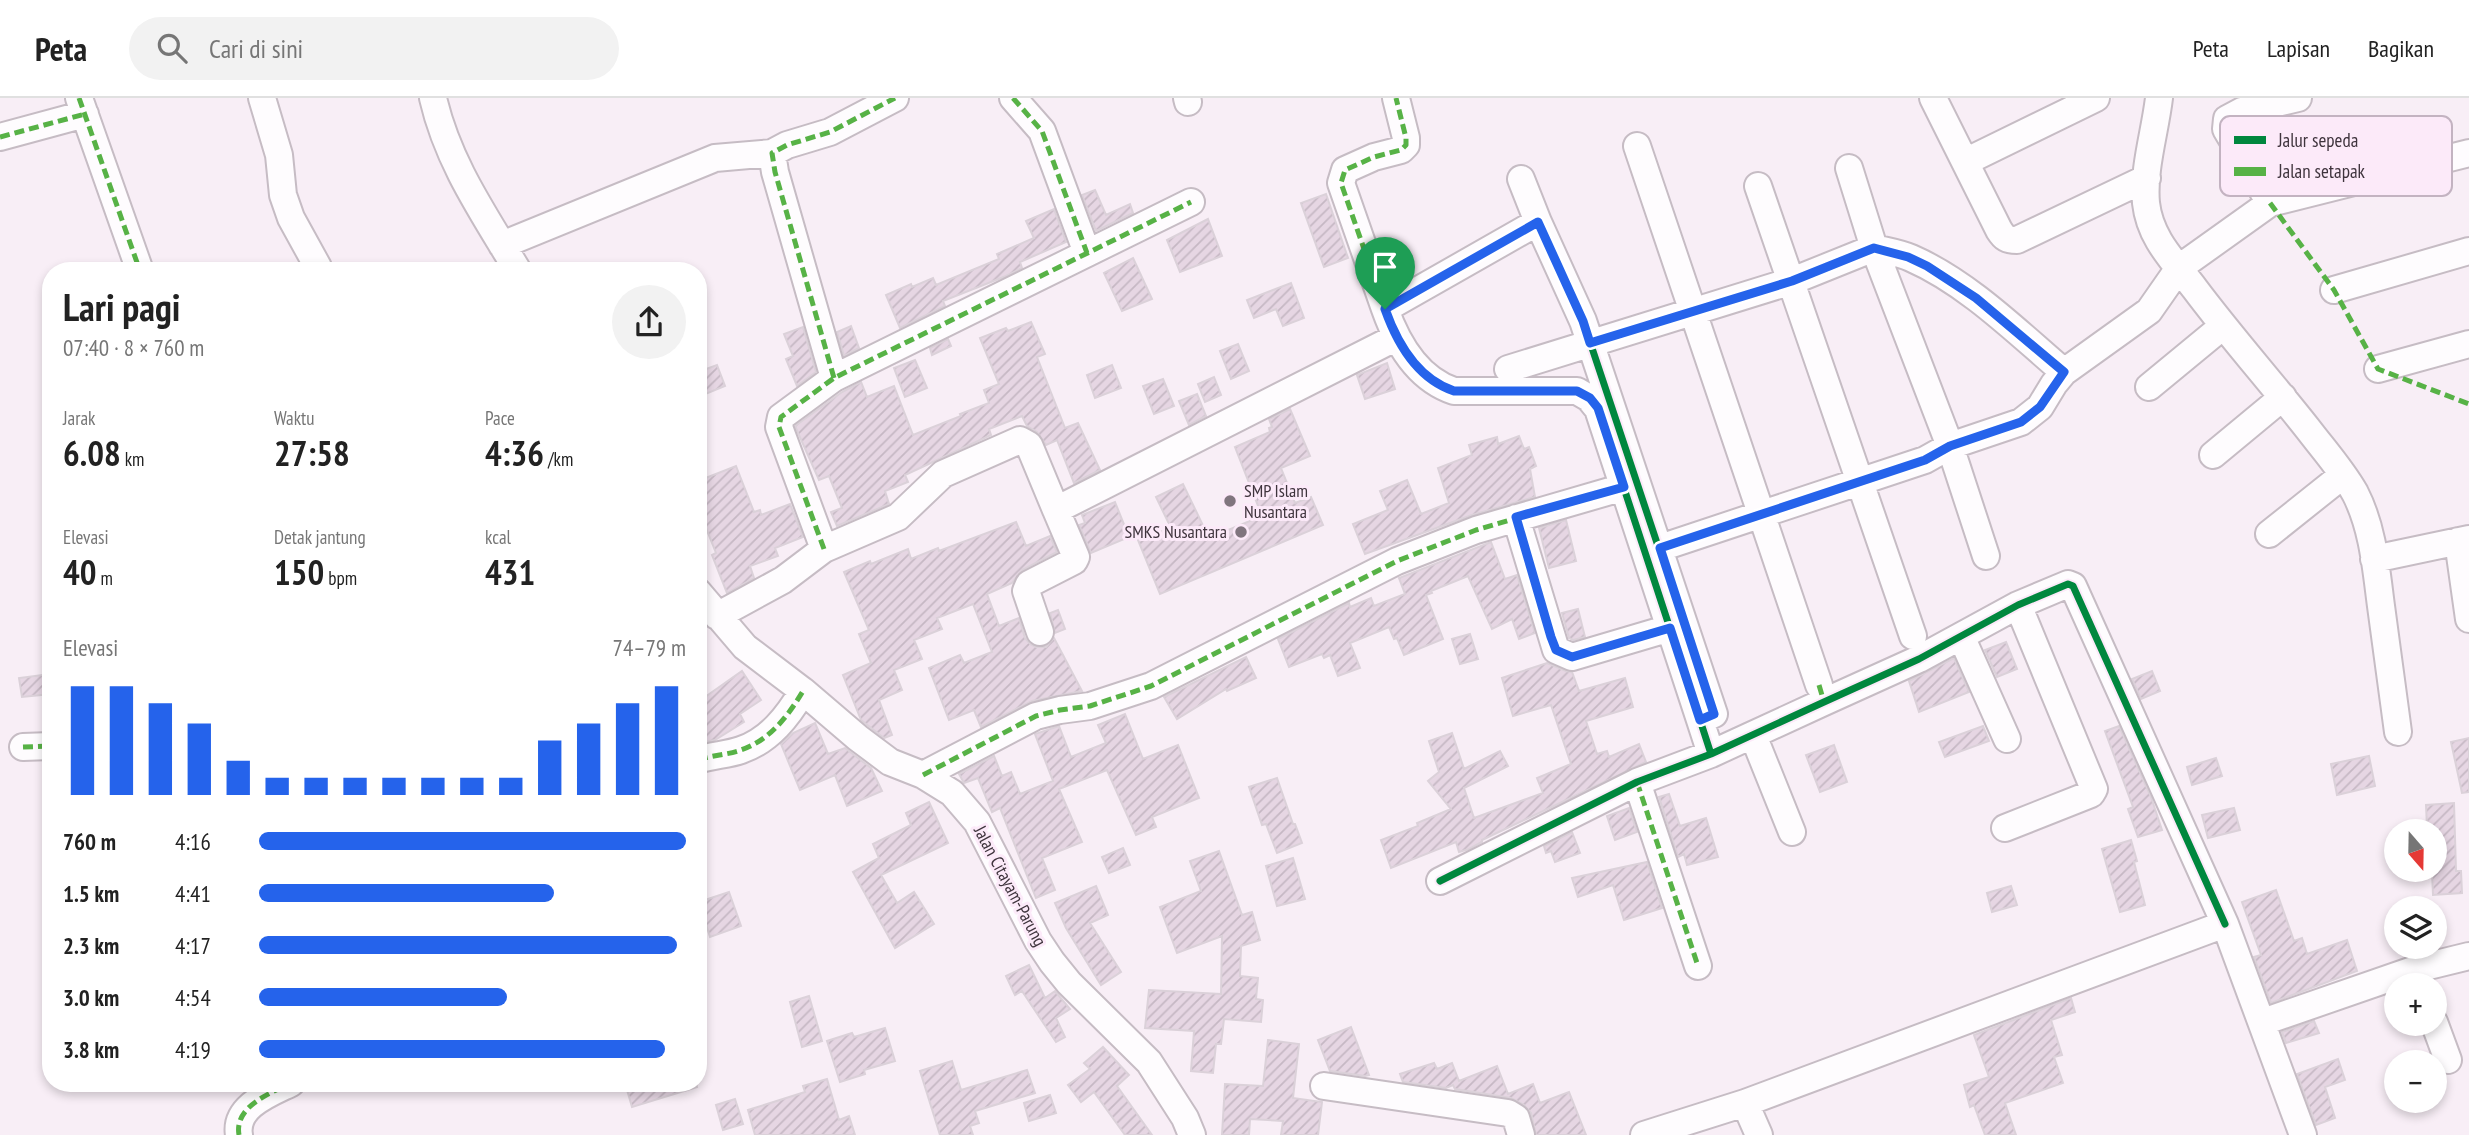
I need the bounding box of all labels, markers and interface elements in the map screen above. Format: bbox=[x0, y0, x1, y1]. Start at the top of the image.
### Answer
search box bbox=[129, 17, 619, 80]
text: Peta bbox=[35, 27, 87, 70]
icon: search bbox=[153, 29, 191, 67]
text: Cari di sini bbox=[209, 32, 303, 65]
text: Peta bbox=[2193, 33, 2229, 64]
text: Lapisan bbox=[2267, 33, 2330, 64]
text: Bagikan bbox=[2368, 33, 2434, 64]
legend bbox=[2220, 116, 2452, 196]
text: Jalur sepeda bbox=[2277, 128, 2358, 152]
text: Jalan setapak bbox=[2277, 159, 2366, 183]
pin bbox=[1355, 237, 1415, 309]
icon: arrive bbox=[1366, 248, 1404, 286]
text: Lari pagi bbox=[63, 282, 180, 331]
button: share bbox=[612, 285, 686, 359]
text: 07:40 · 8 × 760 m bbox=[63, 333, 204, 362]
text: Jarak bbox=[63, 406, 95, 430]
text: Waktu bbox=[274, 406, 315, 430]
text: Pace bbox=[485, 406, 515, 430]
text: 6.08 bbox=[63, 430, 121, 476]
text: 27:58 bbox=[274, 430, 350, 476]
text: 4:36 bbox=[485, 430, 544, 476]
text: km bbox=[121, 447, 144, 471]
text: /km bbox=[544, 447, 573, 471]
place label: SMP Islam Nusantara bbox=[1244, 479, 1308, 523]
marker: SMP Islam Nusantara bbox=[1222, 493, 1238, 509]
place label: SMKS Nusantara bbox=[1124, 520, 1227, 543]
marker: SMKS Nusantara bbox=[1233, 524, 1249, 540]
text: Elevasi bbox=[63, 525, 109, 549]
text: Detak jantung bbox=[274, 525, 366, 549]
text: kcal bbox=[485, 525, 511, 549]
text: 40 bbox=[63, 549, 96, 595]
text: 150 bbox=[274, 549, 324, 595]
text: 431 bbox=[485, 549, 535, 595]
text: m bbox=[96, 566, 113, 590]
text: bpm bbox=[324, 566, 357, 590]
text: Elevasi bbox=[63, 633, 118, 662]
text: 74–79 m bbox=[613, 633, 686, 662]
north arrow bbox=[2384, 819, 2446, 882]
map controls bbox=[2384, 819, 2447, 1113]
street label: Jalan Citayam-Parung bbox=[969, 821, 1052, 950]
text: 760 m bbox=[63, 827, 116, 856]
text: 4:16 bbox=[175, 827, 211, 856]
text: 1.5 km bbox=[63, 879, 119, 908]
text: 4:41 bbox=[175, 879, 211, 908]
button: layers bbox=[2384, 896, 2447, 959]
text: 2.3 km bbox=[63, 931, 119, 960]
text: 4:17 bbox=[175, 931, 211, 960]
button: + bbox=[2384, 973, 2447, 1036]
text: 3.0 km bbox=[63, 983, 119, 1012]
text: 4:54 bbox=[175, 983, 211, 1012]
text: 3.8 km bbox=[63, 1035, 119, 1064]
text: 4:19 bbox=[175, 1035, 211, 1064]
button: − bbox=[2384, 1050, 2447, 1113]

